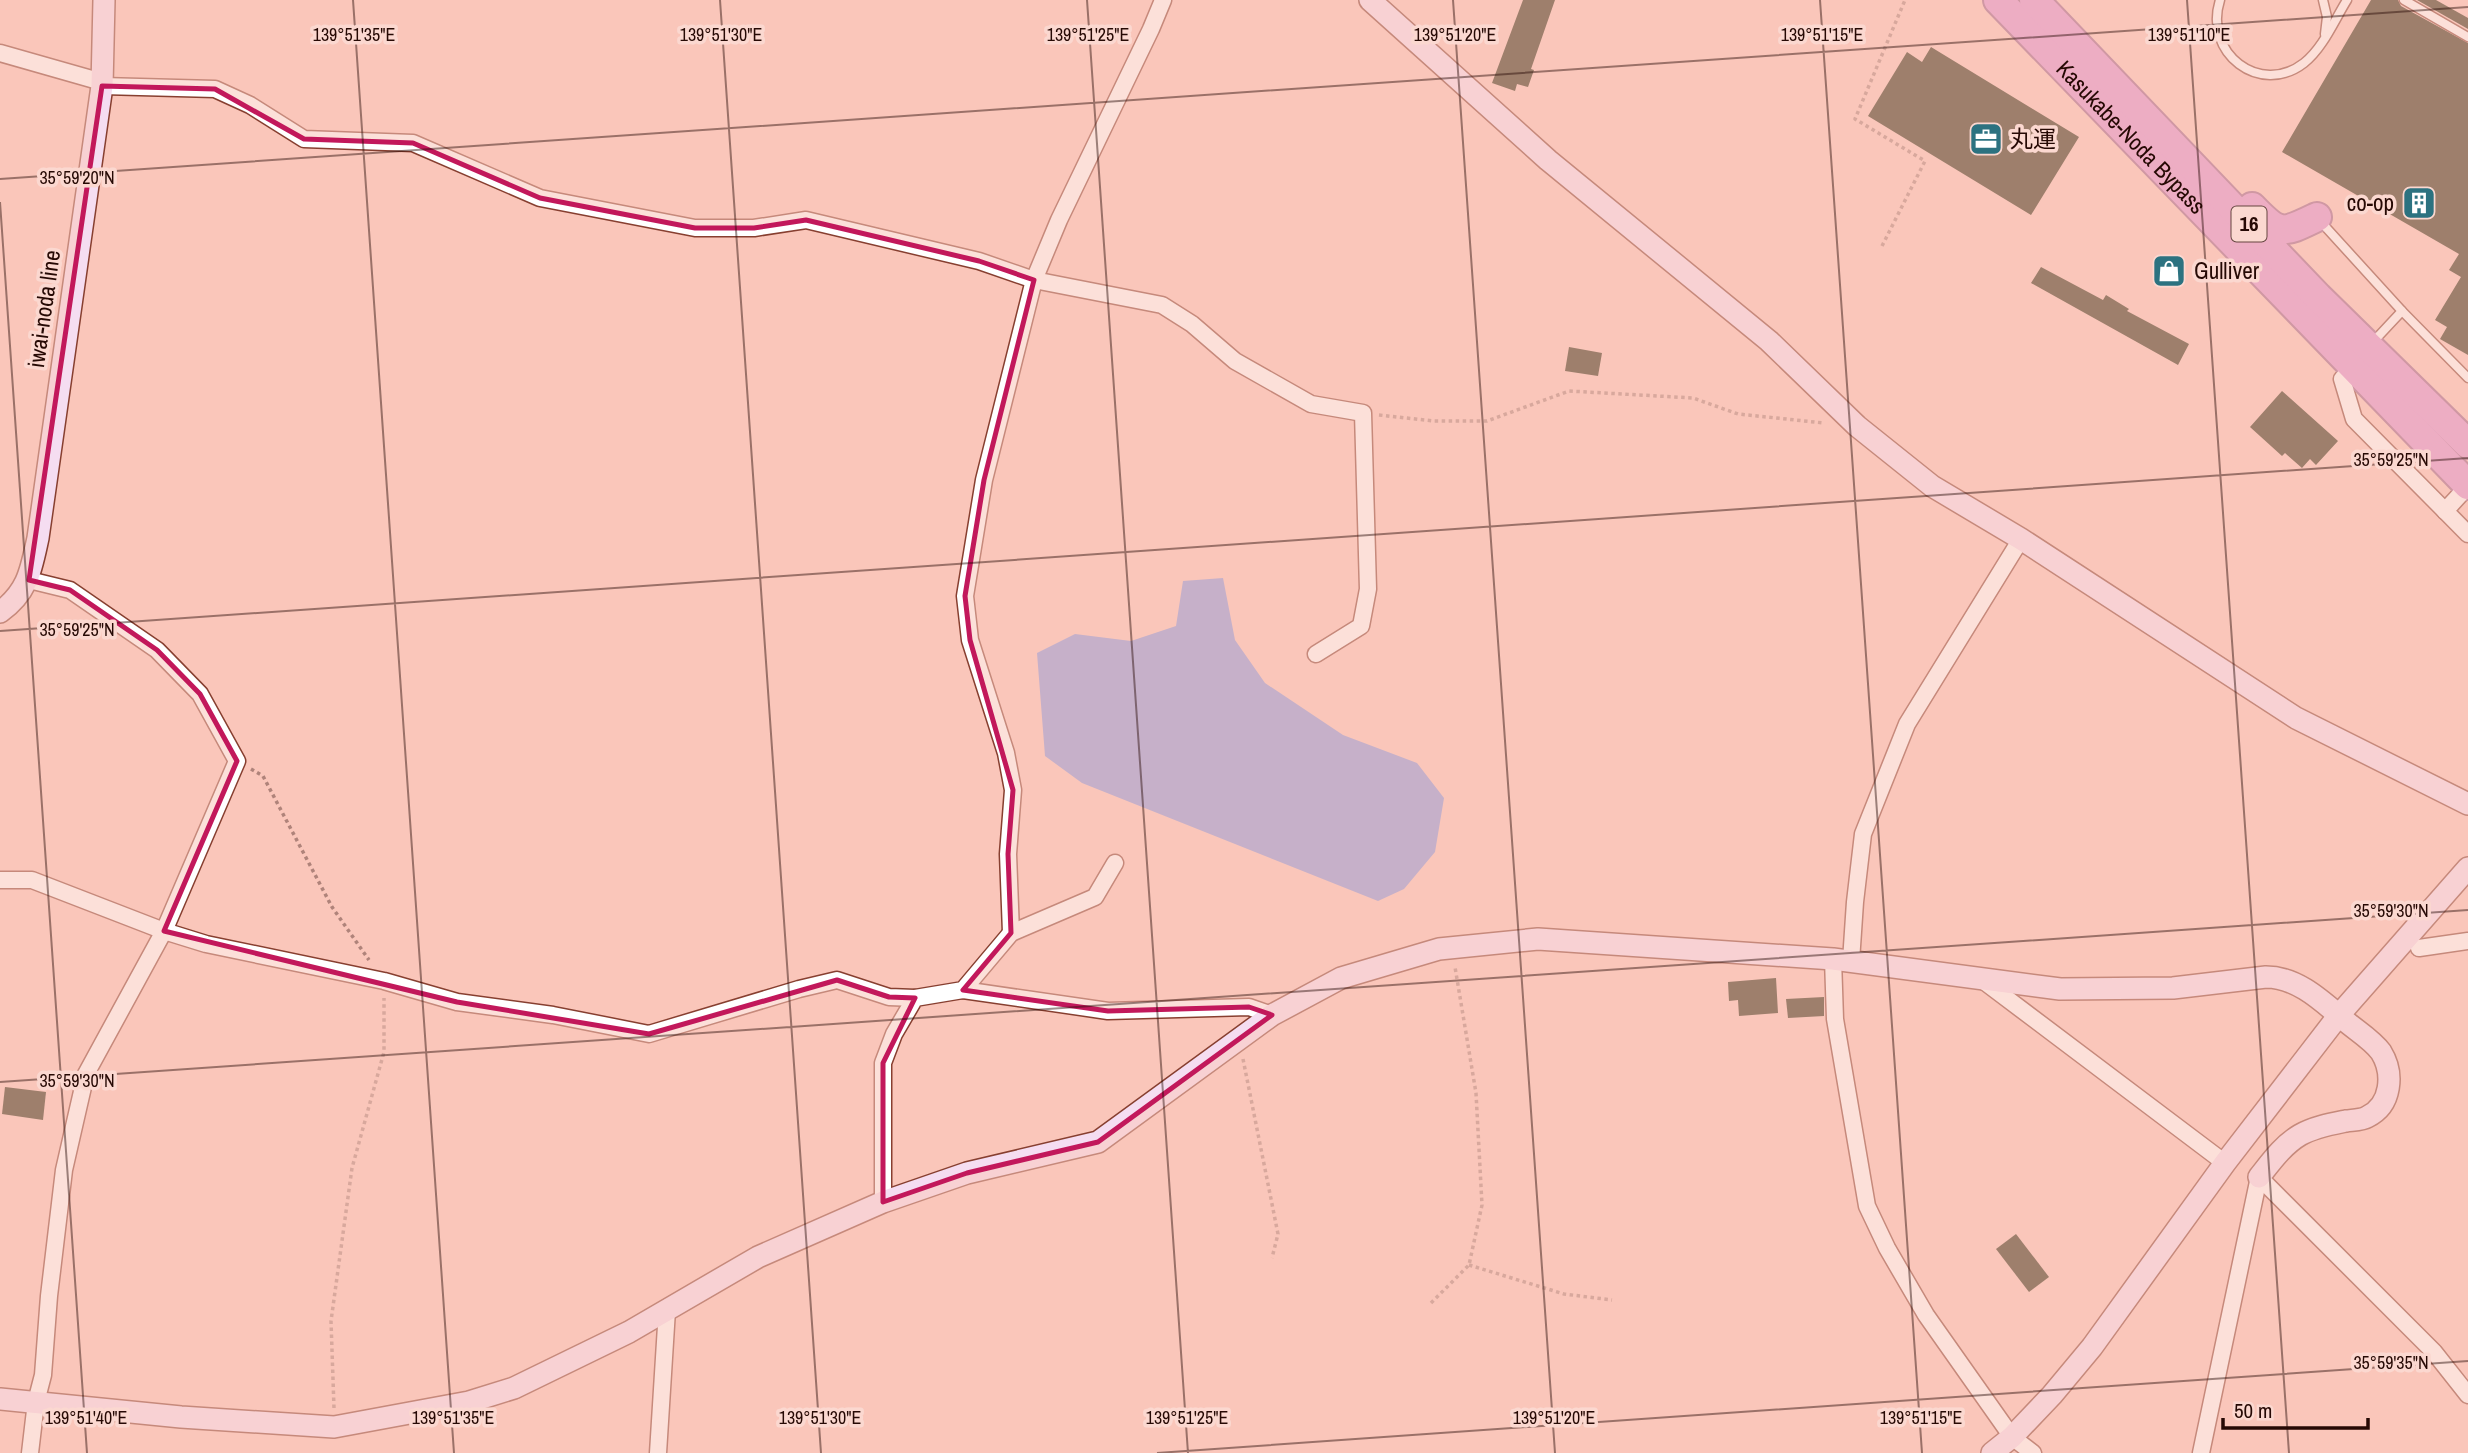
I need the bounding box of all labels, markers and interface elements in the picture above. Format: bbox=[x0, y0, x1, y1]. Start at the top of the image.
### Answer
text: 139°51'35"E bbox=[313, 22, 395, 47]
text: 139°51'30"E bbox=[680, 22, 762, 47]
text: 139°51'25"E bbox=[1047, 22, 1129, 47]
text: 139°51'20"E bbox=[1414, 22, 1496, 47]
text: 139°51'15"E bbox=[1781, 22, 1863, 47]
text: 139°51'10"E bbox=[2148, 22, 2230, 47]
street label: Kasukabe-Noda Bypass bbox=[2050, 53, 2213, 220]
office icon: 丸運 bbox=[1967, 120, 2005, 158]
place label: 丸運 bbox=[2010, 123, 2056, 154]
text: 35°59'20"N bbox=[39, 165, 115, 190]
building icon: co-op bbox=[2400, 184, 2438, 222]
place label: co-op bbox=[2347, 187, 2394, 218]
road number: 16 bbox=[2232, 206, 2266, 242]
street label: iwai-noda line bbox=[20, 248, 67, 370]
shop icon: Gulliver bbox=[2150, 252, 2188, 290]
place label: Gulliver bbox=[2194, 255, 2260, 286]
text: 35°59'25"N bbox=[2353, 447, 2429, 472]
text: 35°59'25"N bbox=[39, 617, 115, 642]
text: 35°59'30"N bbox=[2353, 898, 2429, 923]
text: 35°59'30"N bbox=[39, 1068, 115, 1093]
text: 35°59'35"N bbox=[2353, 1350, 2429, 1375]
scale bar bbox=[2223, 1386, 2368, 1430]
text: 50 m bbox=[2234, 1396, 2272, 1425]
text: 139°51'40"E bbox=[45, 1405, 127, 1430]
text: 139°51'35"E bbox=[412, 1405, 494, 1430]
text: 139°51'30"E bbox=[779, 1405, 861, 1430]
text: 139°51'25"E bbox=[1146, 1405, 1228, 1430]
text: 139°51'20"E bbox=[1513, 1405, 1595, 1430]
text: 139°51'15"E bbox=[1880, 1405, 1962, 1430]

